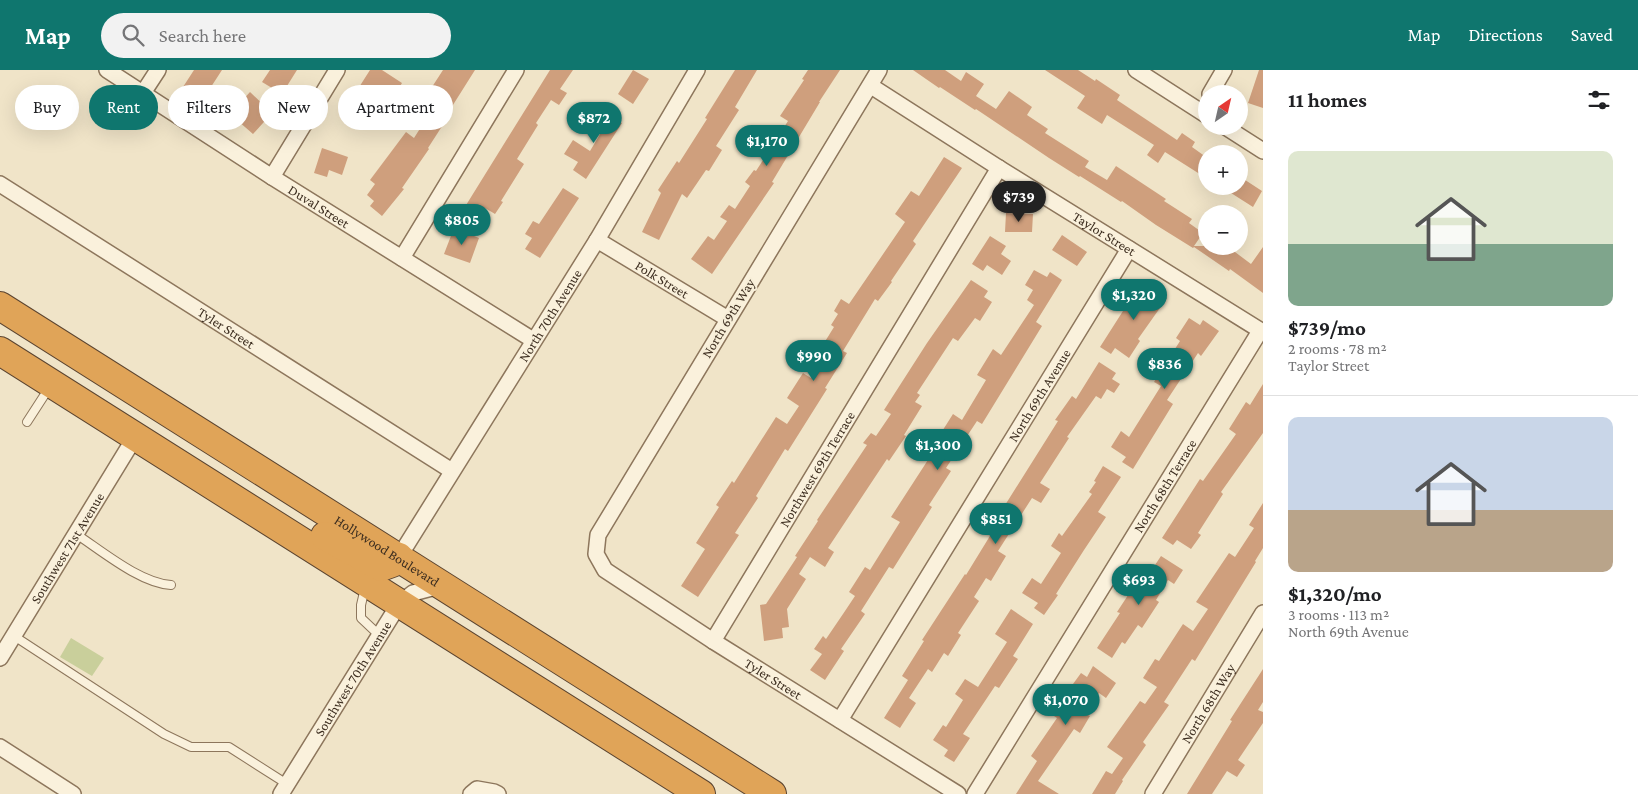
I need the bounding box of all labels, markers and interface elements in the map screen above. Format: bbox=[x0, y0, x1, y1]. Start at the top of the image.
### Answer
search box bbox=[101, 13, 451, 58]
icon: search bbox=[119, 21, 147, 49]
text: Map bbox=[25, 22, 71, 49]
text: Search here bbox=[159, 25, 246, 46]
text: Map bbox=[1408, 25, 1440, 45]
text: Directions bbox=[1468, 25, 1543, 45]
text: Saved bbox=[1571, 25, 1613, 45]
chip: Buy bbox=[15, 85, 79, 130]
chip: Rent bbox=[89, 85, 158, 130]
chip: Filters bbox=[168, 85, 249, 130]
chip: New bbox=[259, 85, 328, 130]
chip: Apartment bbox=[338, 85, 453, 130]
north arrow bbox=[1198, 85, 1248, 135]
map controls bbox=[1198, 85, 1248, 255]
icon: filters bbox=[1585, 86, 1613, 114]
text: 11 homes bbox=[1288, 88, 1367, 112]
pin: $872 bbox=[564, 102, 624, 144]
text: $872 bbox=[578, 109, 610, 126]
pin: $1,170 bbox=[726, 124, 808, 167]
text: $1,170 bbox=[746, 132, 788, 149]
button: + bbox=[1198, 145, 1248, 195]
pin: $739 bbox=[989, 180, 1049, 223]
street label: Duval Street bbox=[286, 181, 353, 232]
icon: home bbox=[1406, 184, 1496, 274]
text: $739 bbox=[1003, 188, 1035, 205]
pin: $805 bbox=[432, 204, 492, 246]
button: − bbox=[1198, 205, 1248, 255]
street label: Taylor Street bbox=[1070, 208, 1139, 259]
text: $805 bbox=[445, 211, 479, 228]
street label: Polk Street bbox=[632, 257, 692, 302]
street label: North 70th Avenue bbox=[515, 266, 585, 365]
street label: North 69th Way bbox=[698, 275, 758, 361]
pin: $1,320 bbox=[1093, 278, 1175, 321]
text: $1,320 bbox=[1112, 286, 1156, 303]
street label: Tyler Street bbox=[195, 304, 258, 352]
text: $739/mo bbox=[1288, 316, 1366, 340]
pin: $990 bbox=[784, 340, 844, 382]
text: 2 rooms · 78 m² bbox=[1288, 340, 1387, 357]
street label: North 69th Avenue bbox=[1005, 346, 1074, 445]
text: $990 bbox=[796, 347, 832, 364]
pin: $836 bbox=[1135, 348, 1195, 390]
text: $836 bbox=[1148, 355, 1182, 372]
text: Taylor Street bbox=[1288, 357, 1369, 374]
street label: Northwest 69th Terrace bbox=[776, 408, 858, 530]
pin: $1,300 bbox=[897, 428, 979, 471]
text: $1,300 bbox=[915, 436, 961, 453]
street label: North 68th Terrace bbox=[1130, 436, 1199, 535]
icon: home bbox=[1406, 449, 1496, 539]
street label: Southwest 71st Avenue bbox=[27, 489, 107, 606]
pin: $851 bbox=[966, 502, 1026, 545]
text: $851 bbox=[981, 510, 1011, 527]
street label: Hollywood Boulevard bbox=[332, 512, 443, 590]
pin: $693 bbox=[1109, 564, 1169, 606]
text: $693 bbox=[1123, 571, 1155, 588]
text: $1,320/mo bbox=[1288, 582, 1382, 606]
text: 3 rooms · 113 m² bbox=[1288, 606, 1389, 623]
street label: Southwest 70th Avenue bbox=[311, 618, 394, 739]
text: North 69th Avenue bbox=[1288, 623, 1409, 640]
street label: Tyler Street bbox=[742, 655, 805, 703]
street label: North 68th Way bbox=[1178, 660, 1239, 746]
pin: $1,070 bbox=[1025, 684, 1107, 726]
text: $1,070 bbox=[1044, 691, 1088, 708]

